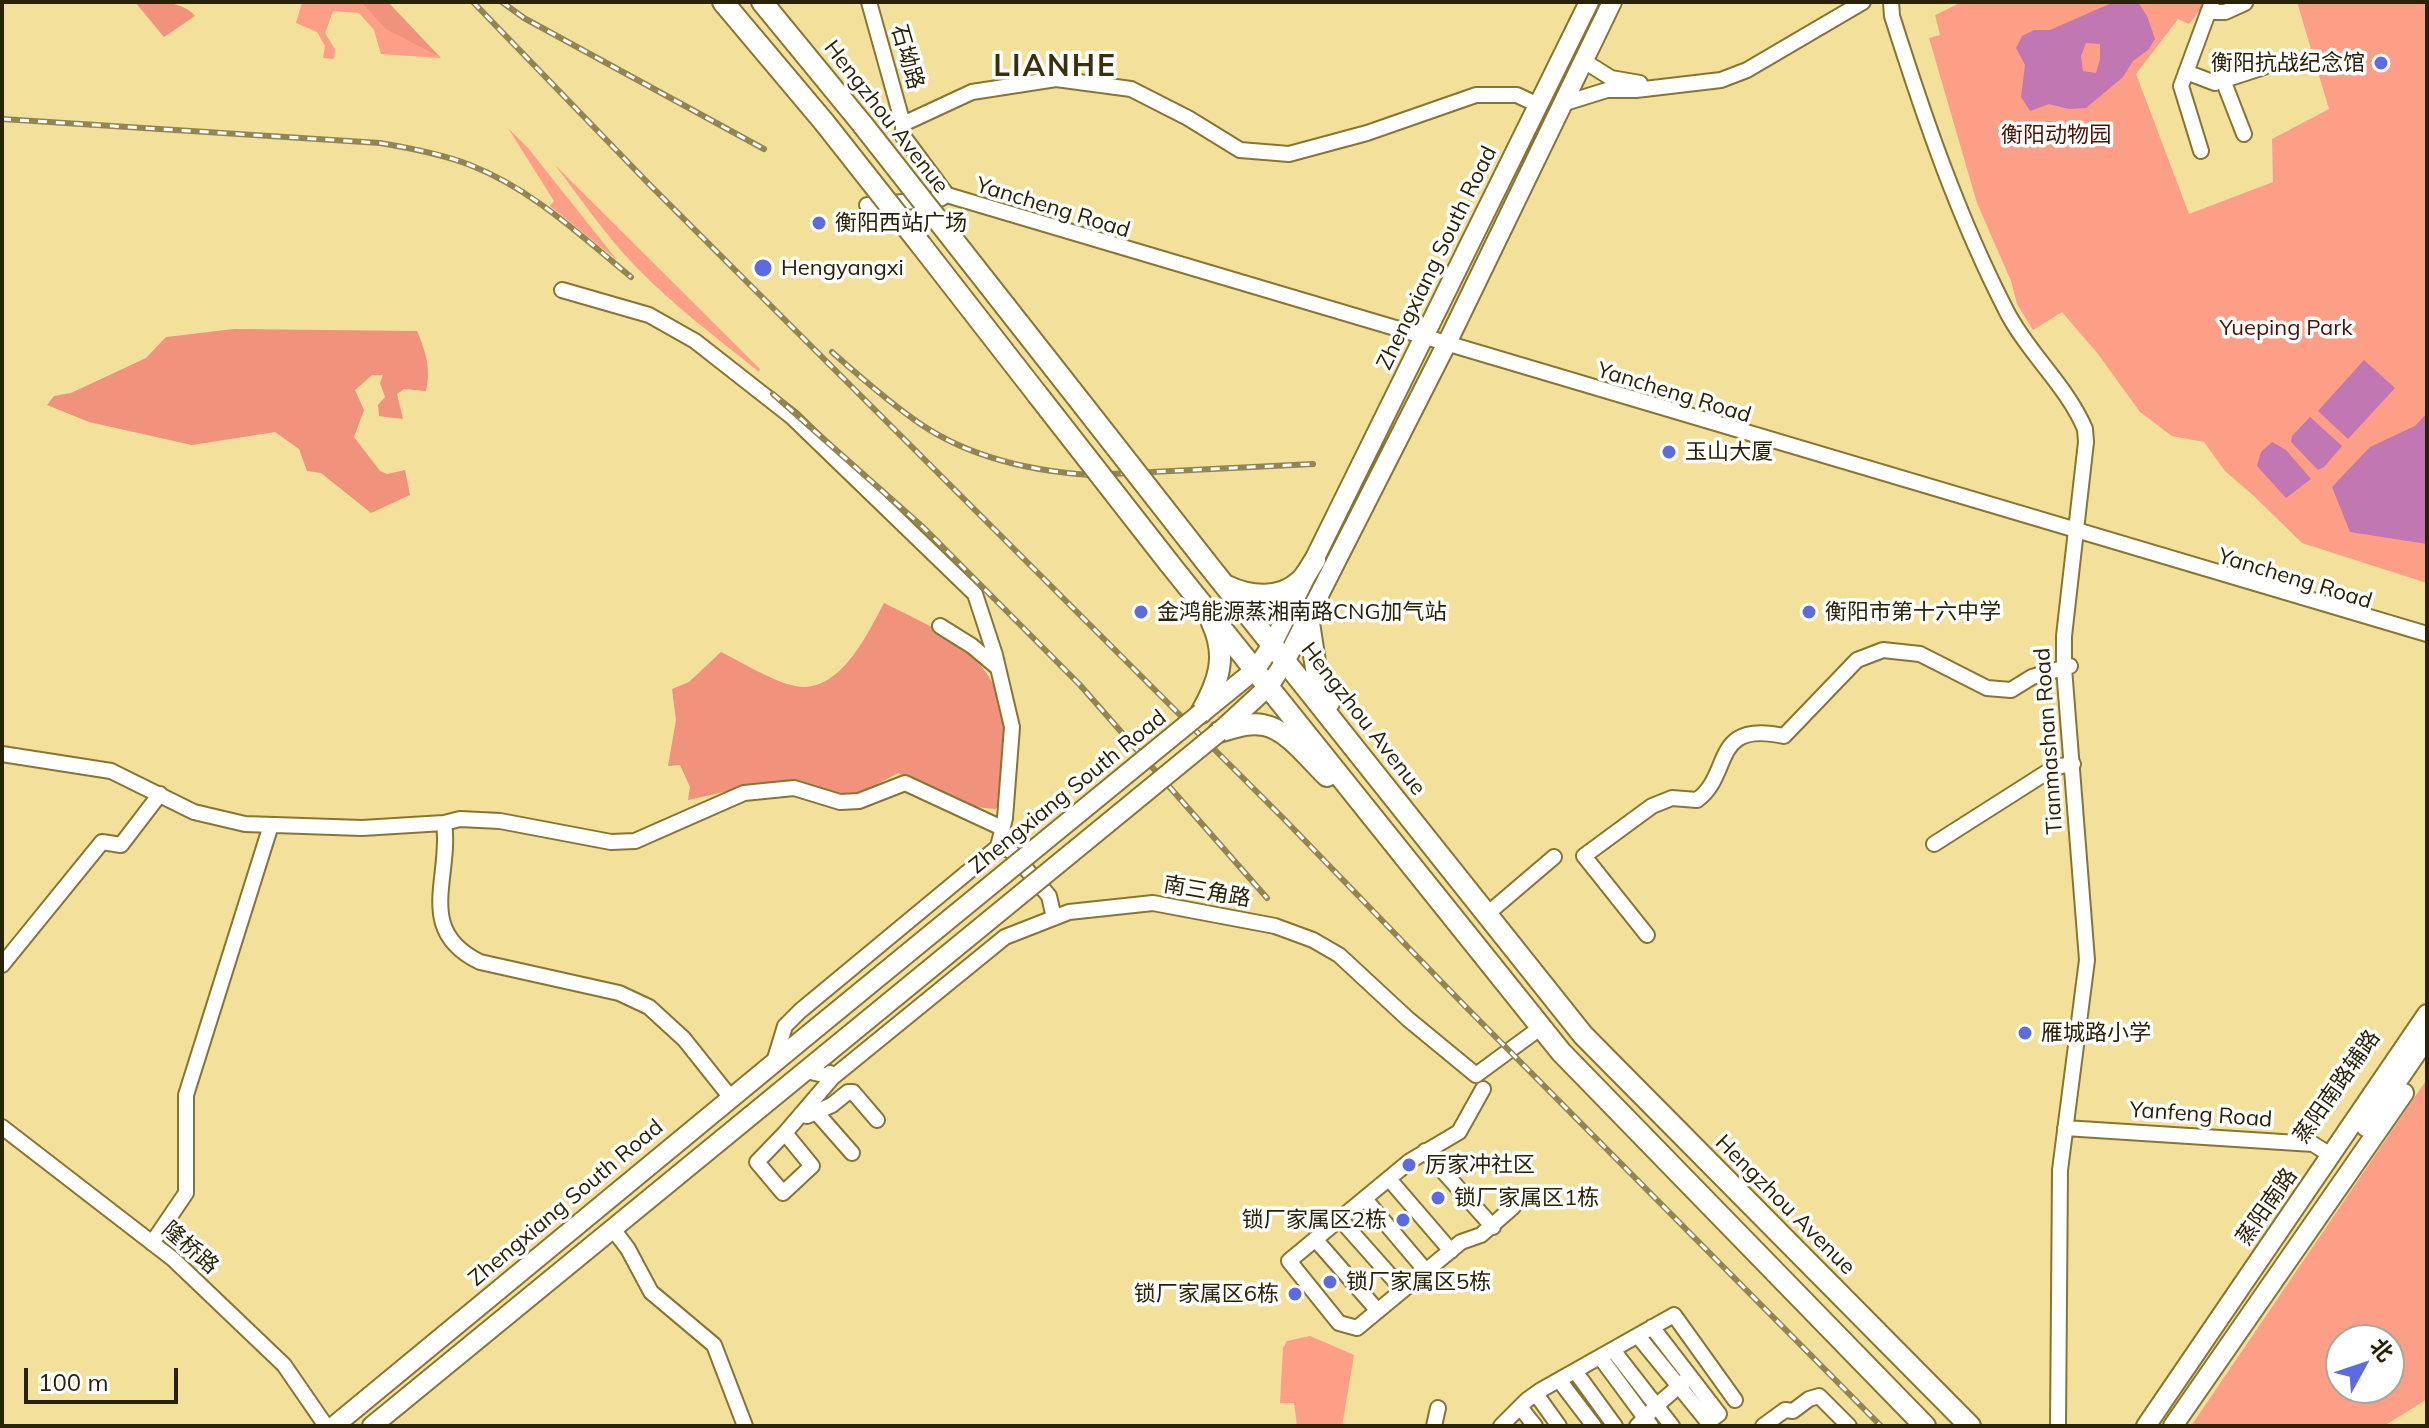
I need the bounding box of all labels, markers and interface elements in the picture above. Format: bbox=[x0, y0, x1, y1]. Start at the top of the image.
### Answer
street label: 石坳路 bbox=[885, 22, 929, 92]
street label: Hengzhou Avenue bbox=[818, 35, 954, 199]
district label: LIANHE bbox=[993, 49, 1117, 85]
place label: 衡阳抗战纪念馆 bbox=[2211, 50, 2365, 76]
marker: 衡阳抗战纪念馆 bbox=[2372, 54, 2390, 72]
park label: 衡阳动物园 bbox=[2001, 122, 2111, 148]
street label: Zhengxiang South Road bbox=[1371, 142, 1503, 374]
street label: Yancheng Road bbox=[973, 172, 1133, 244]
place label: 衡阳西站广场 bbox=[835, 210, 967, 236]
marker: 衡阳西站广场 bbox=[810, 214, 828, 232]
place label: Hengyangxi bbox=[781, 255, 904, 281]
marker: Hengyangxi bbox=[752, 257, 774, 279]
park label: Yueping Park bbox=[2219, 315, 2353, 341]
street label: Yancheng Road bbox=[1594, 357, 1754, 429]
place label: 玉山大厦 bbox=[1685, 439, 1773, 465]
marker: 玉山大厦 bbox=[1660, 443, 1678, 461]
street label: Yancheng Road bbox=[2215, 543, 2375, 615]
place label: 金鸿能源蒸湘南路CNG加气站 bbox=[1157, 599, 1447, 625]
place label: 衡阳市第十六中学 bbox=[1825, 599, 2001, 625]
marker: 金鸿能源蒸湘南路CNG加气站 bbox=[1132, 603, 1150, 621]
marker: 衡阳市第十六中学 bbox=[1800, 603, 1818, 621]
street label: Hengzhou Avenue bbox=[1295, 637, 1431, 801]
street label: Tianmashan Road bbox=[2029, 647, 2069, 835]
street label: Zhengxiang South Road bbox=[964, 705, 1172, 879]
street label: 南三角路 bbox=[1161, 871, 1253, 913]
place label: 雁城路小学 bbox=[2041, 1020, 2151, 1046]
marker: 雁城路小学 bbox=[2016, 1024, 2034, 1042]
street label: 蒸阳南路辅路 bbox=[2288, 1025, 2386, 1149]
street label: Yanfeng Road bbox=[2129, 1097, 2273, 1133]
street label: Zhengxiang South Road bbox=[463, 1114, 669, 1292]
street label: Hengzhou Avenue bbox=[1710, 1130, 1860, 1280]
place label: 厉家冲社区 bbox=[1425, 1152, 1535, 1178]
marker: 厉家冲社区 bbox=[1400, 1156, 1418, 1174]
street label: 蒸阳南路 bbox=[2231, 1163, 2303, 1251]
place label: 锁厂家属区1栋 bbox=[1454, 1185, 1599, 1211]
marker: 锁厂家属区1栋 bbox=[1429, 1189, 1447, 1207]
place label: 锁厂家属区2栋 bbox=[1242, 1207, 1387, 1233]
marker: 锁厂家属区2栋 bbox=[1394, 1211, 1412, 1229]
street label: 隆桥路 bbox=[156, 1216, 224, 1280]
place label: 锁厂家属区5栋 bbox=[1346, 1269, 1491, 1295]
marker: 锁厂家属区5栋 bbox=[1321, 1273, 1339, 1291]
place label: 锁厂家属区6栋 bbox=[1134, 1281, 1279, 1307]
marker: 锁厂家属区6栋 bbox=[1286, 1285, 1304, 1303]
north arrow bbox=[2325, 1324, 2405, 1404]
text: 北 bbox=[2364, 1332, 2400, 1367]
scale bar bbox=[28, 1352, 182, 1402]
text: 100 m bbox=[38, 1367, 109, 1397]

